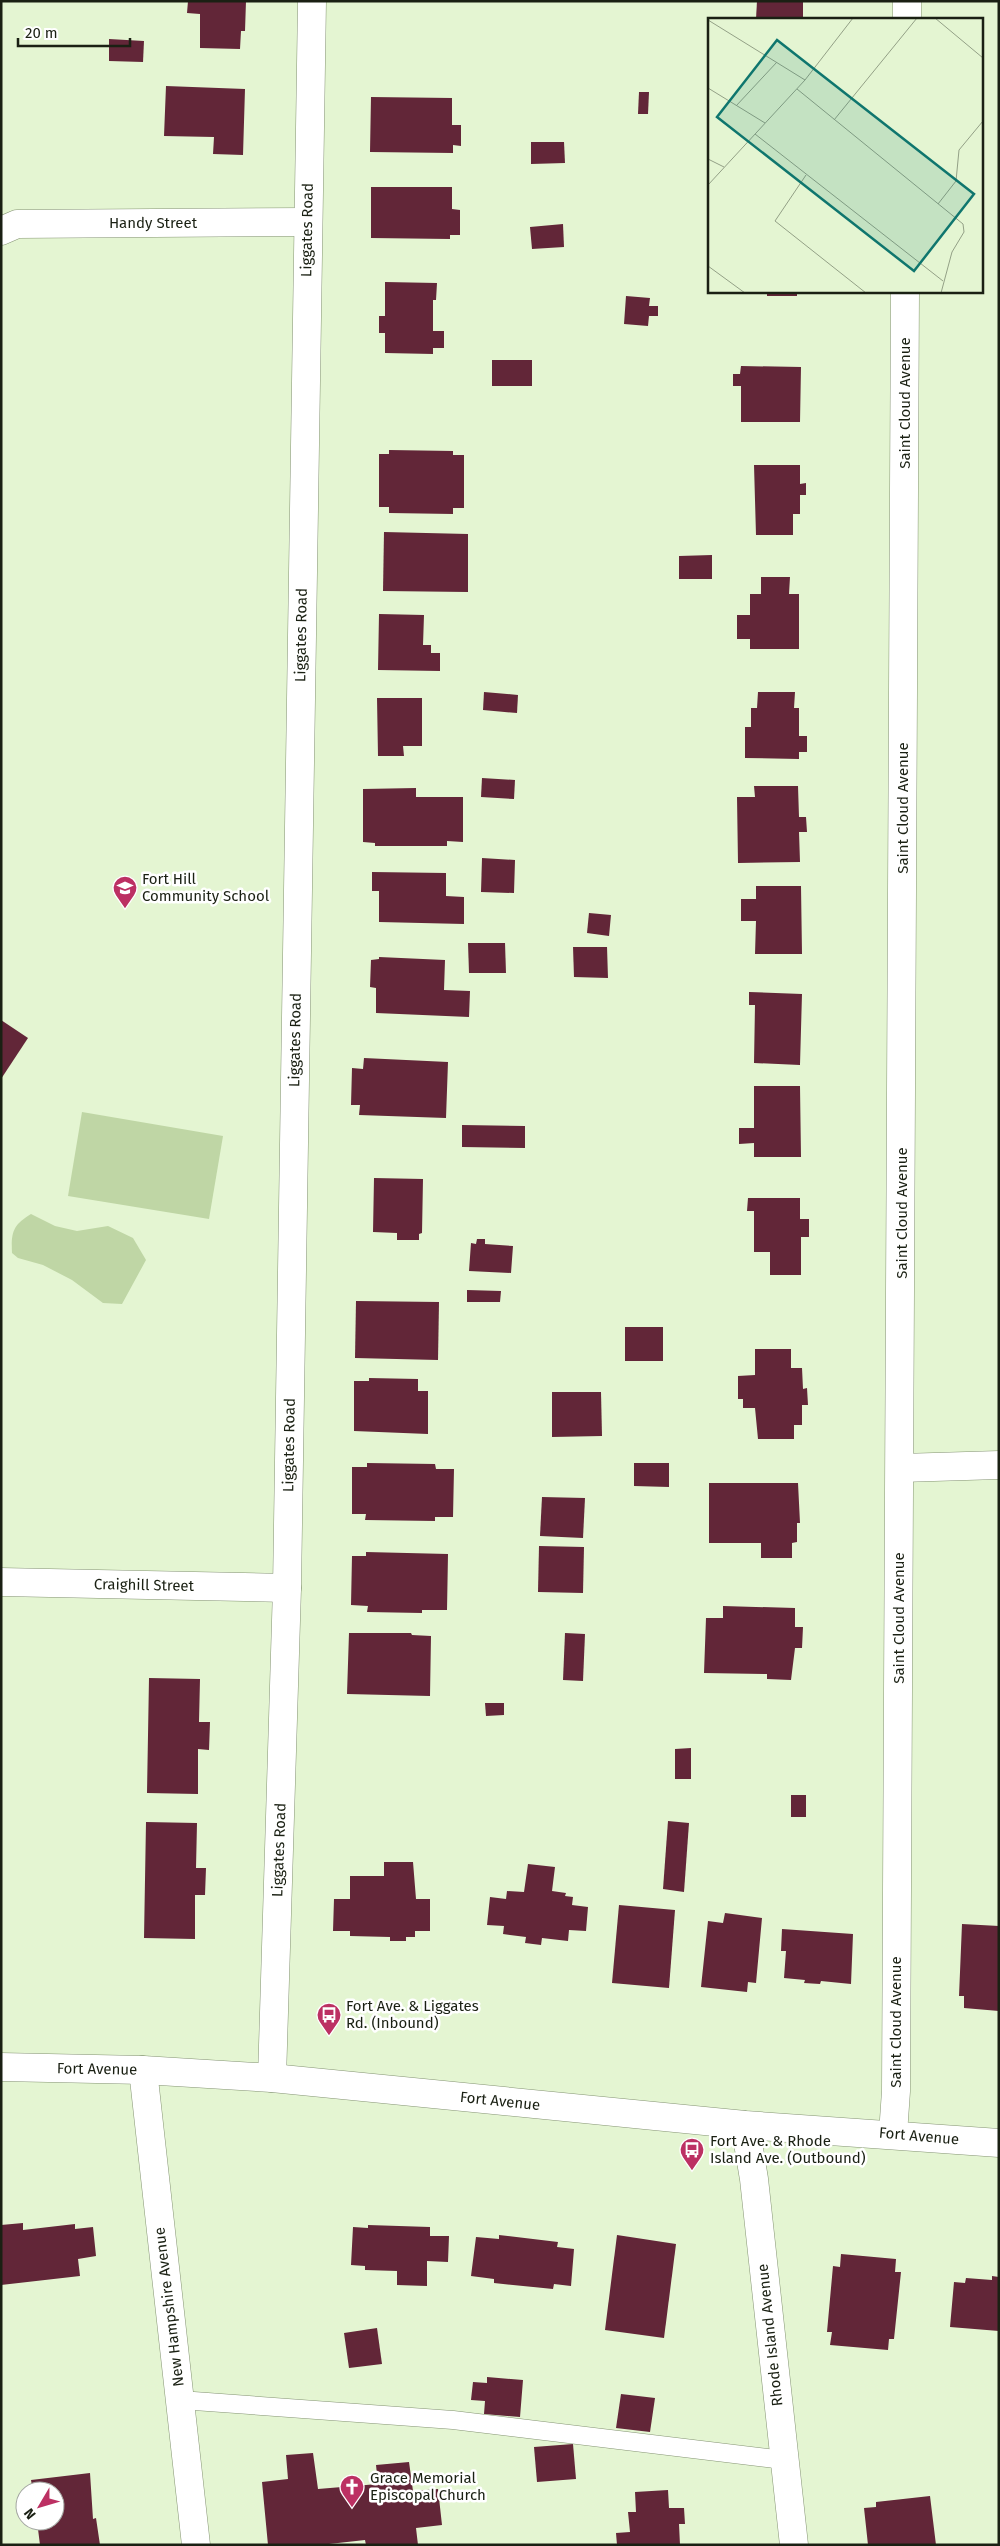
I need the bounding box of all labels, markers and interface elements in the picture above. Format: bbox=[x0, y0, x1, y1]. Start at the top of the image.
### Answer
scale bar bbox=[18, 15, 130, 47]
inset map bbox=[708, 18, 982, 292]
text: 20 m bbox=[25, 24, 58, 42]
street label: Liggates Road bbox=[297, 183, 317, 277]
street label: Handy Street bbox=[109, 214, 198, 232]
street label: Saint Cloud Avenue bbox=[896, 337, 914, 469]
street label: Liggates Road bbox=[291, 588, 311, 682]
street label: Saint Cloud Avenue bbox=[894, 742, 912, 874]
place label: Fort Hill Community School bbox=[142, 870, 270, 905]
school or university icon: Fort Hill Community School bbox=[112, 875, 138, 909]
street label: Liggates Road bbox=[285, 993, 305, 1087]
street label: Saint Cloud Avenue bbox=[893, 1147, 911, 1279]
street label: Liggates Road bbox=[279, 1398, 299, 1492]
street label: Saint Cloud Avenue bbox=[890, 1552, 908, 1684]
street label: Craighill Street bbox=[94, 1575, 195, 1595]
street label: Liggates Road bbox=[268, 1803, 290, 1897]
street label: Saint Cloud Avenue bbox=[887, 1956, 905, 2088]
place label: Fort Ave. & Liggates Rd. (Inbound) bbox=[346, 1997, 479, 2032]
bus stop icon: Fort Ave. & Liggates Rd. (Inbound) bbox=[316, 2002, 342, 2036]
street label: Fort Avenue bbox=[57, 2059, 137, 2079]
street label: Fort Avenue bbox=[459, 2088, 541, 2114]
street label: Fort Avenue bbox=[878, 2124, 960, 2148]
place label: Fort Ave. & Rhode Island Ave. (Outbound) bbox=[710, 2132, 866, 2167]
bus stop icon: Fort Ave. & Rhode Island Ave. (Outbound) bbox=[679, 2137, 705, 2171]
street label: New Hampshire Avenue bbox=[150, 2226, 188, 2388]
street label: Rhode Island Avenue bbox=[754, 2263, 786, 2407]
place label: Grace Memorial Episcopal Church bbox=[370, 2469, 486, 2504]
church icon: Grace Memorial Episcopal Church bbox=[339, 2474, 365, 2508]
north arrow bbox=[15, 2481, 65, 2531]
text: N bbox=[21, 2505, 40, 2523]

